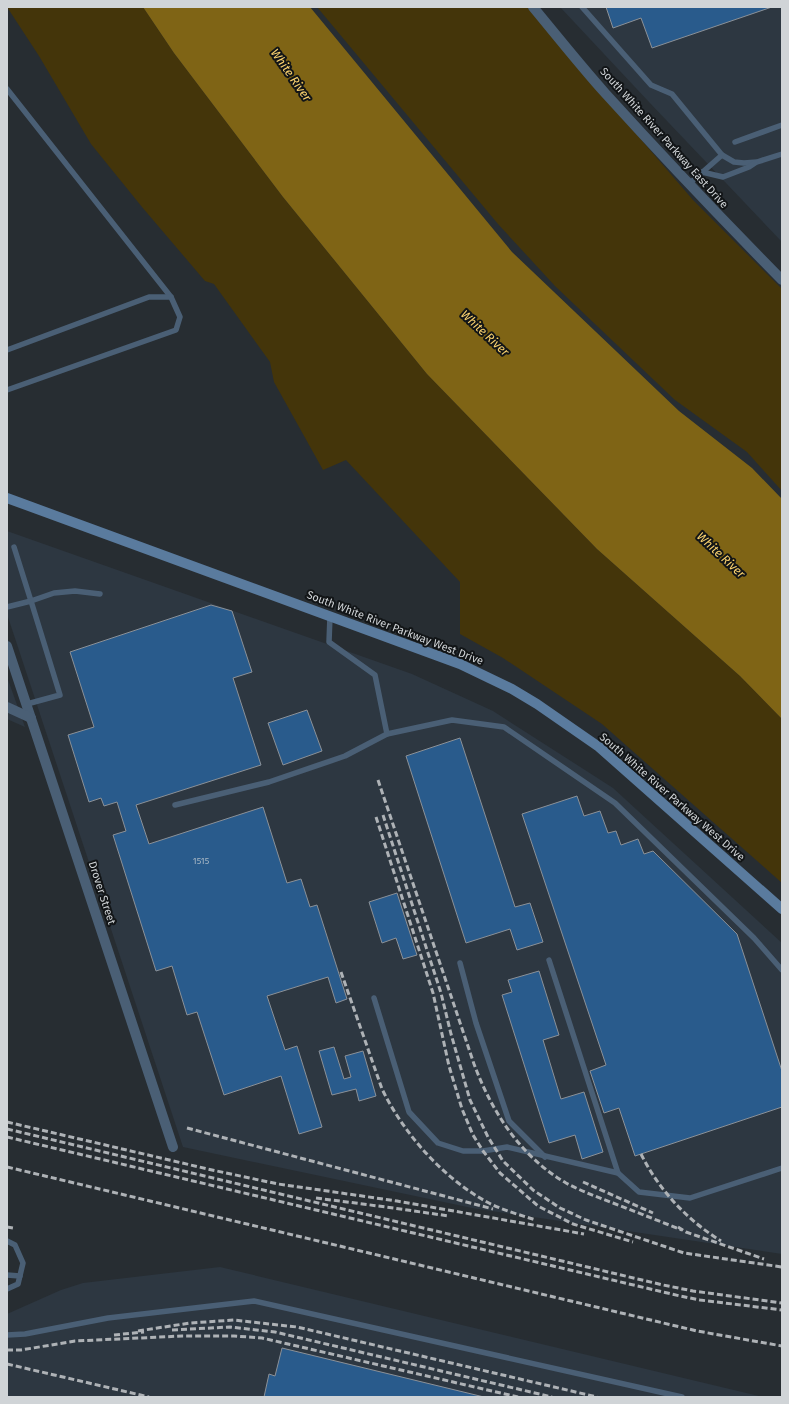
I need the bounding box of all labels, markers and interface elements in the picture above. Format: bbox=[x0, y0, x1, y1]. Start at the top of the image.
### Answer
water label: White River bbox=[268, 46, 314, 104]
street label: South White River Parkway East Drive bbox=[597, 65, 731, 211]
water label: White River bbox=[458, 307, 512, 359]
water label: White River bbox=[694, 529, 748, 581]
street label: South White River Parkway West Drive bbox=[305, 588, 485, 668]
street label: South White River Parkway West Drive bbox=[597, 730, 747, 864]
house number: 1515 bbox=[193, 856, 210, 866]
street label: Drover Street bbox=[86, 860, 118, 926]

